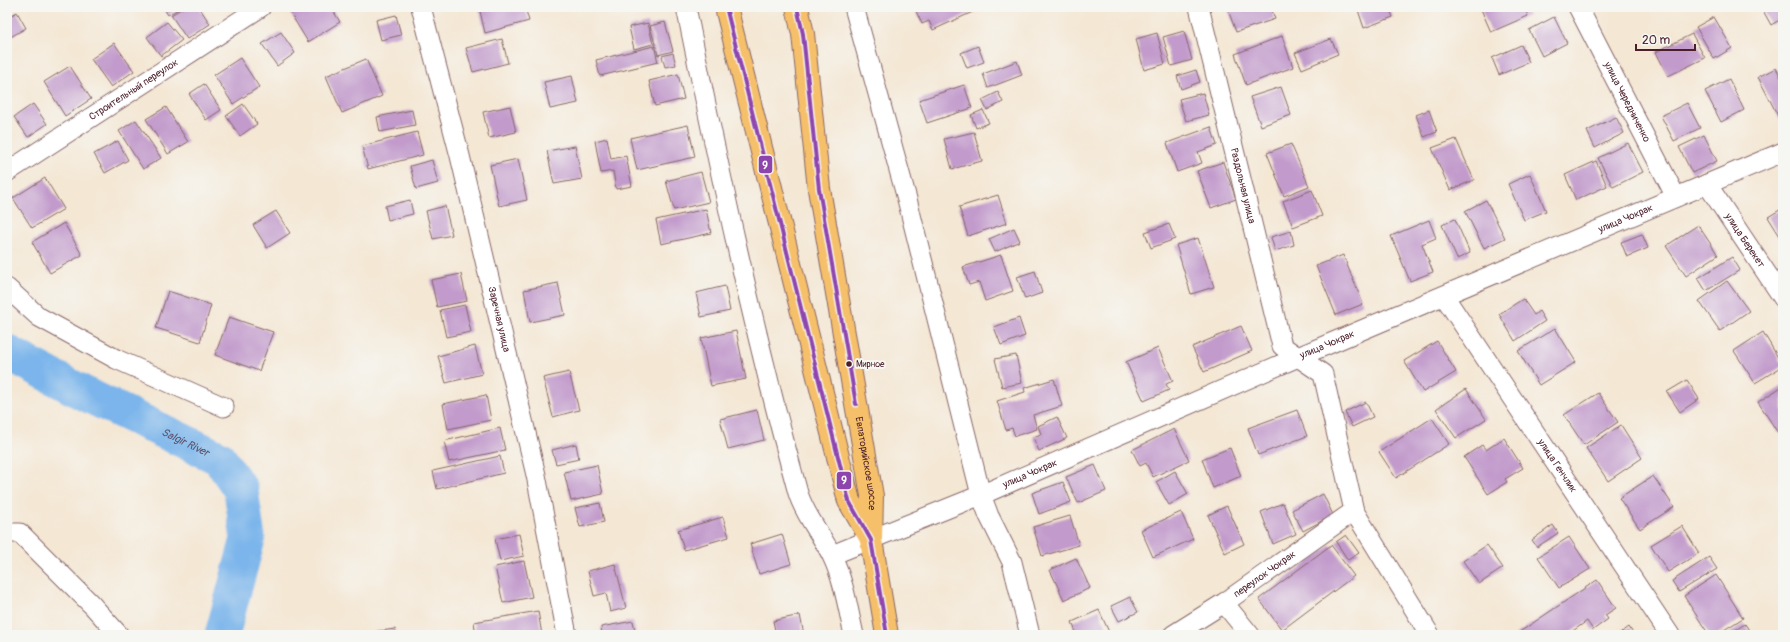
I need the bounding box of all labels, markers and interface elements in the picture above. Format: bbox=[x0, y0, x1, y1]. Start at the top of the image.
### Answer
scale bar bbox=[1636, 26, 1695, 52]
text: 20 m bbox=[1642, 33, 1671, 48]
street label: Строительный переулок bbox=[87, 56, 180, 123]
street label: улица Чередниченко bbox=[1601, 59, 1653, 145]
street label: Раздольная улица bbox=[1228, 147, 1258, 225]
line badge: 9 bbox=[758, 155, 773, 174]
text: 9 bbox=[762, 159, 768, 172]
street label: улица Чокрак bbox=[1596, 202, 1655, 236]
street label: улица Берекет bbox=[1722, 210, 1767, 270]
street label: Заречная улица bbox=[485, 285, 513, 354]
street label: улица Чокрак bbox=[1297, 328, 1356, 362]
marker: Мирное bbox=[844, 359, 854, 369]
place label: Мирное bbox=[856, 359, 885, 370]
street label: Евпаторийское шоссе bbox=[852, 416, 878, 510]
water label: Salgir River bbox=[160, 425, 213, 460]
street label: улица Генчлик bbox=[1534, 436, 1579, 495]
street label: улица Чокрак bbox=[1000, 457, 1059, 491]
line badge: 9 bbox=[836, 471, 852, 490]
text: 9 bbox=[841, 474, 847, 487]
street label: переулок Чокрак bbox=[1231, 548, 1298, 600]

